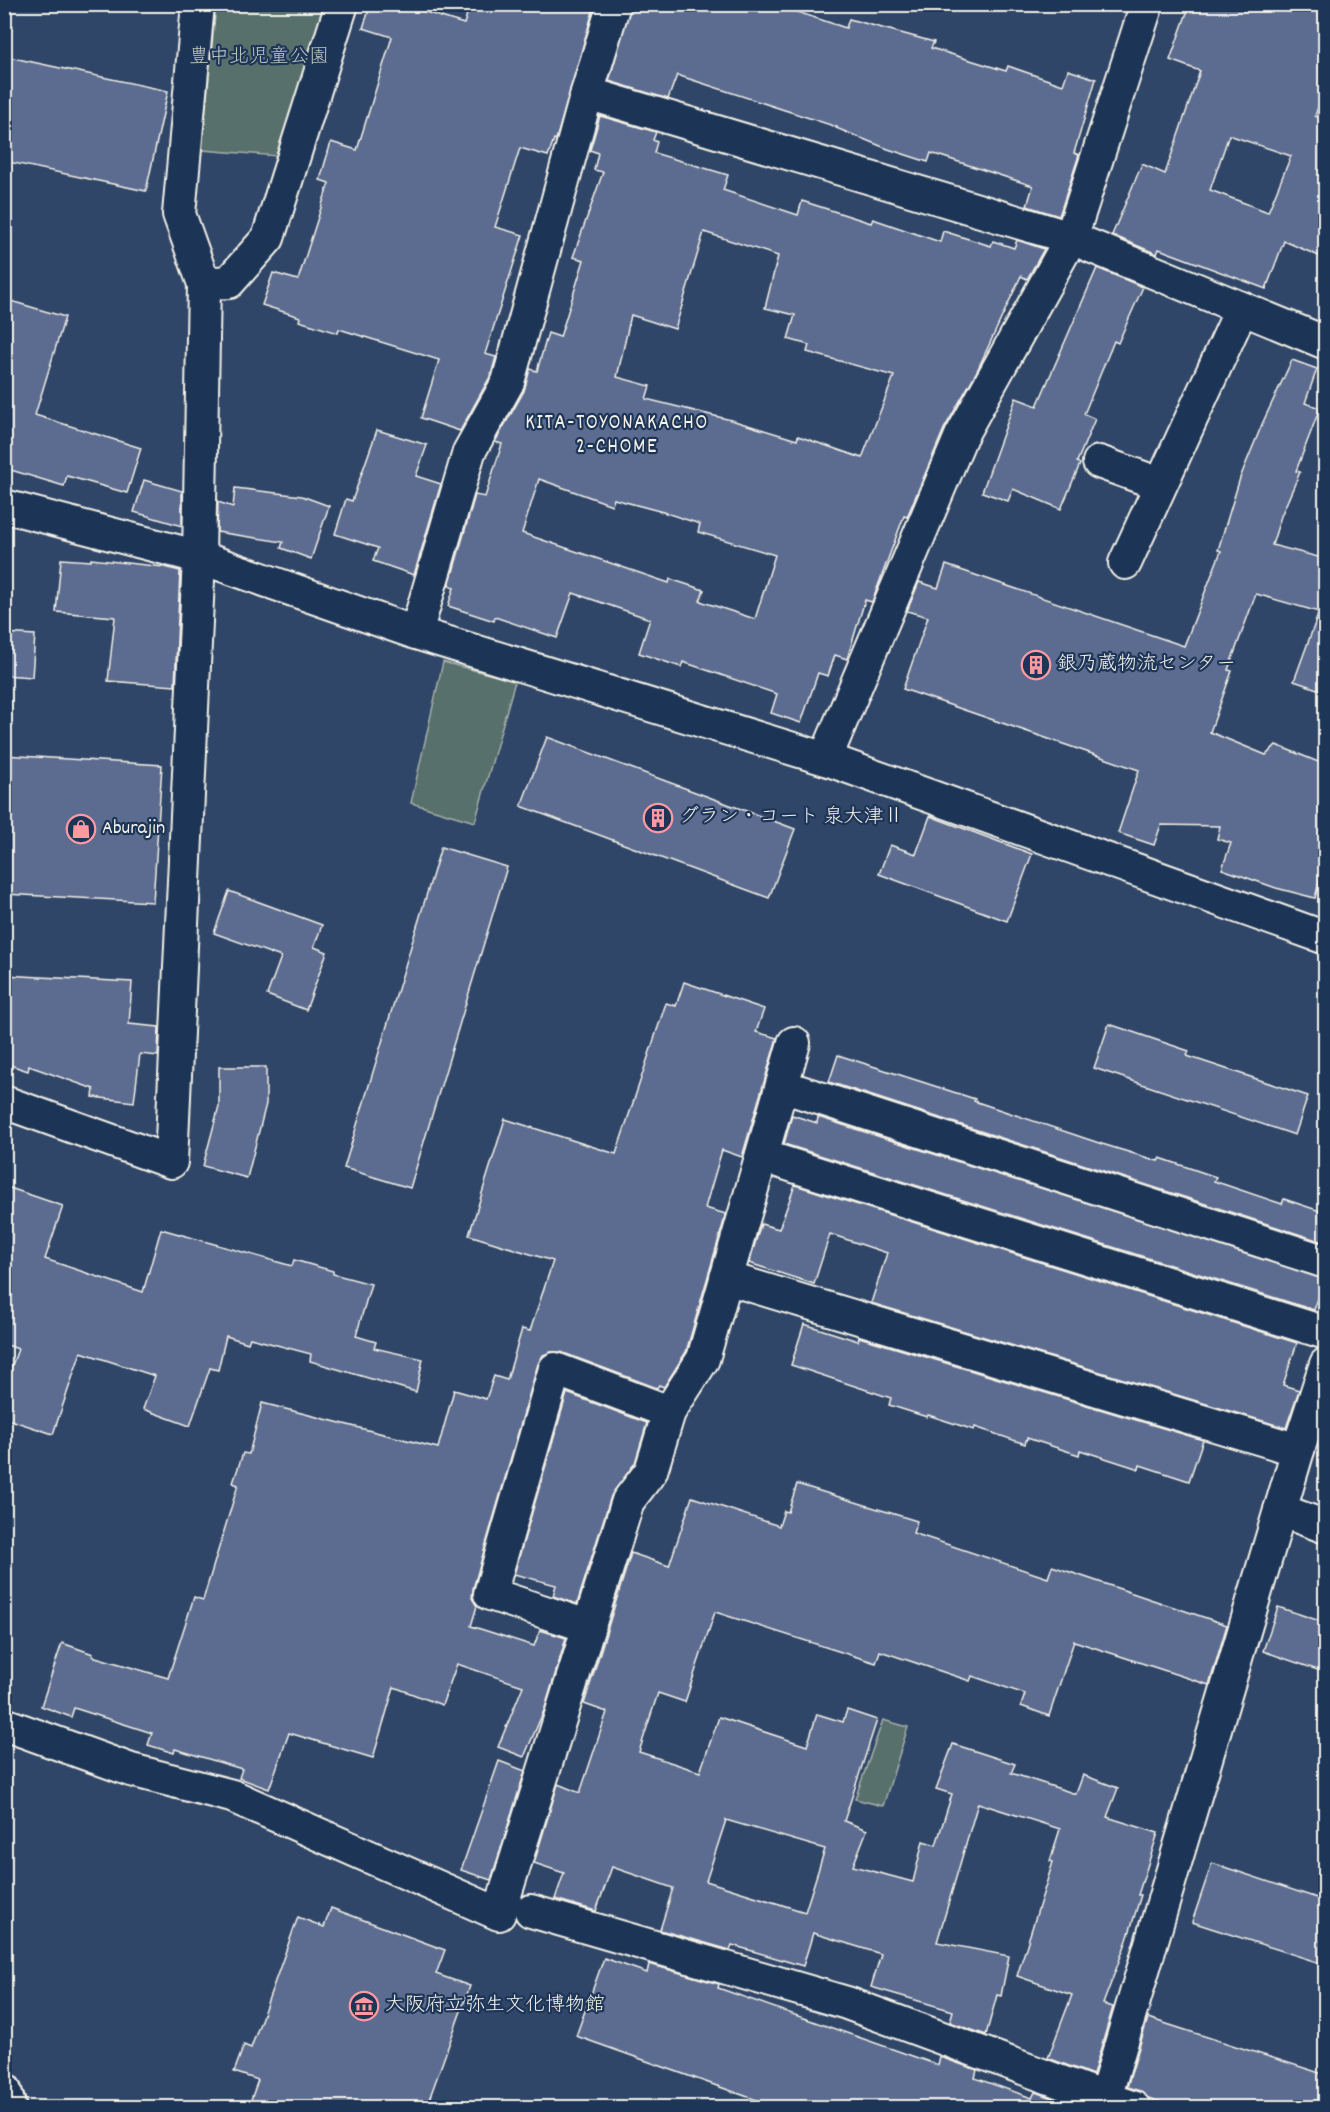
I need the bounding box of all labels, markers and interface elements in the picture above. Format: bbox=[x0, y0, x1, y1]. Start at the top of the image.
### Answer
park label: 豊中北児童公園 bbox=[189, 44, 329, 72]
district label: KITA-TOYONAKACHO 2-CHOME bbox=[525, 409, 709, 463]
building icon: 銀乃蔵物流センター bbox=[1020, 649, 1052, 681]
place label: 銀乃蔵物流センター bbox=[1057, 651, 1236, 679]
building icon: グラン・コート 泉大津Ⅱ bbox=[642, 802, 674, 834]
place label: グラン・コート 泉大津Ⅱ bbox=[679, 804, 904, 832]
shop icon: Aburajin bbox=[65, 813, 97, 845]
place label: Aburajin bbox=[102, 815, 165, 843]
museum icon: 大阪府立弥生文化博物館 bbox=[348, 1990, 380, 2022]
place label: 大阪府立弥生文化博物館 bbox=[385, 1992, 605, 2020]

